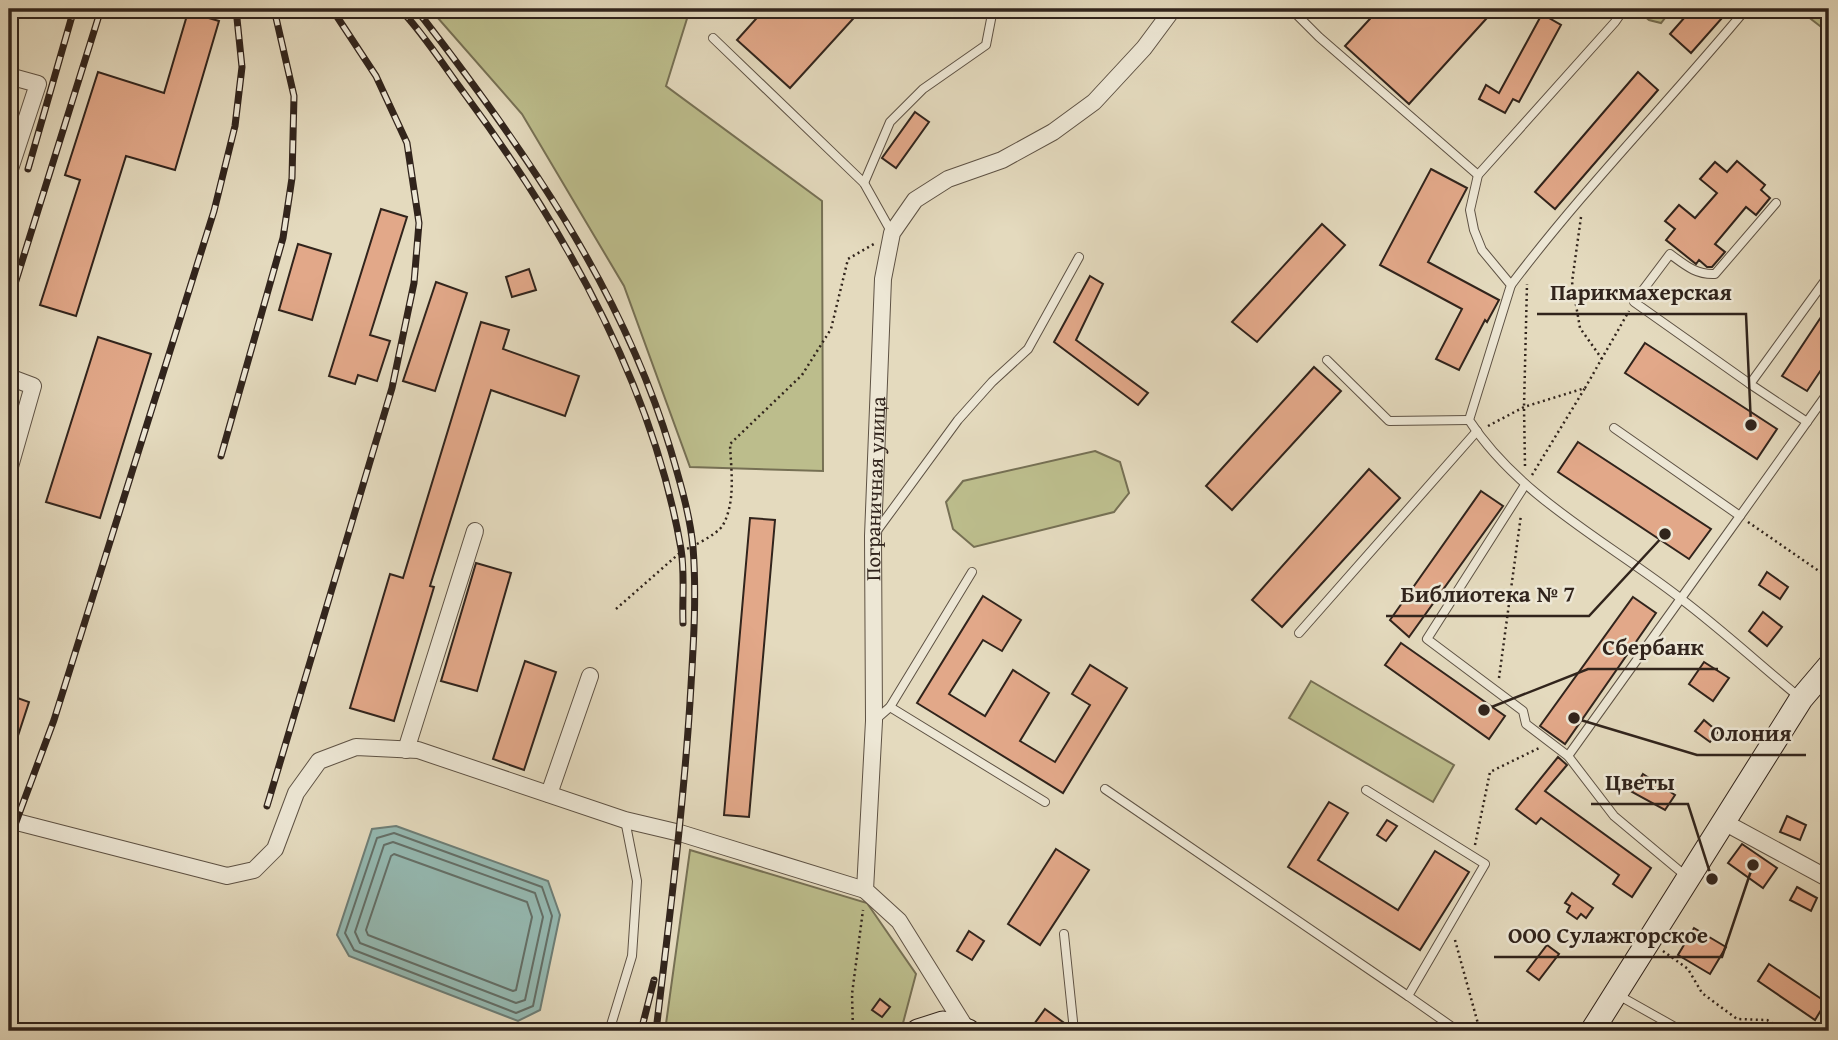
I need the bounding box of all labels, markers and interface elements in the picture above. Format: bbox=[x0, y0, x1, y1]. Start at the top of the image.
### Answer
callout: Парикмахерская bbox=[1537, 270, 1746, 314]
text: Парикмахерская bbox=[1550, 275, 1732, 308]
street label: Пограничная улица bbox=[857, 396, 893, 581]
callout: Библиотека № 7 bbox=[1386, 572, 1589, 616]
text: Библиотека № 7 bbox=[1401, 577, 1575, 610]
callout: Сбербанк bbox=[1588, 625, 1718, 669]
text: Сбербанк bbox=[1602, 630, 1705, 663]
callout: Олония bbox=[1697, 711, 1806, 755]
text: Олония bbox=[1710, 716, 1792, 749]
callout: Цветы bbox=[1591, 760, 1688, 804]
text: Цветы bbox=[1605, 765, 1675, 798]
callout: ООО Сулажгорское bbox=[1494, 913, 1722, 957]
text: ООО Сулажгорское bbox=[1508, 918, 1708, 951]

